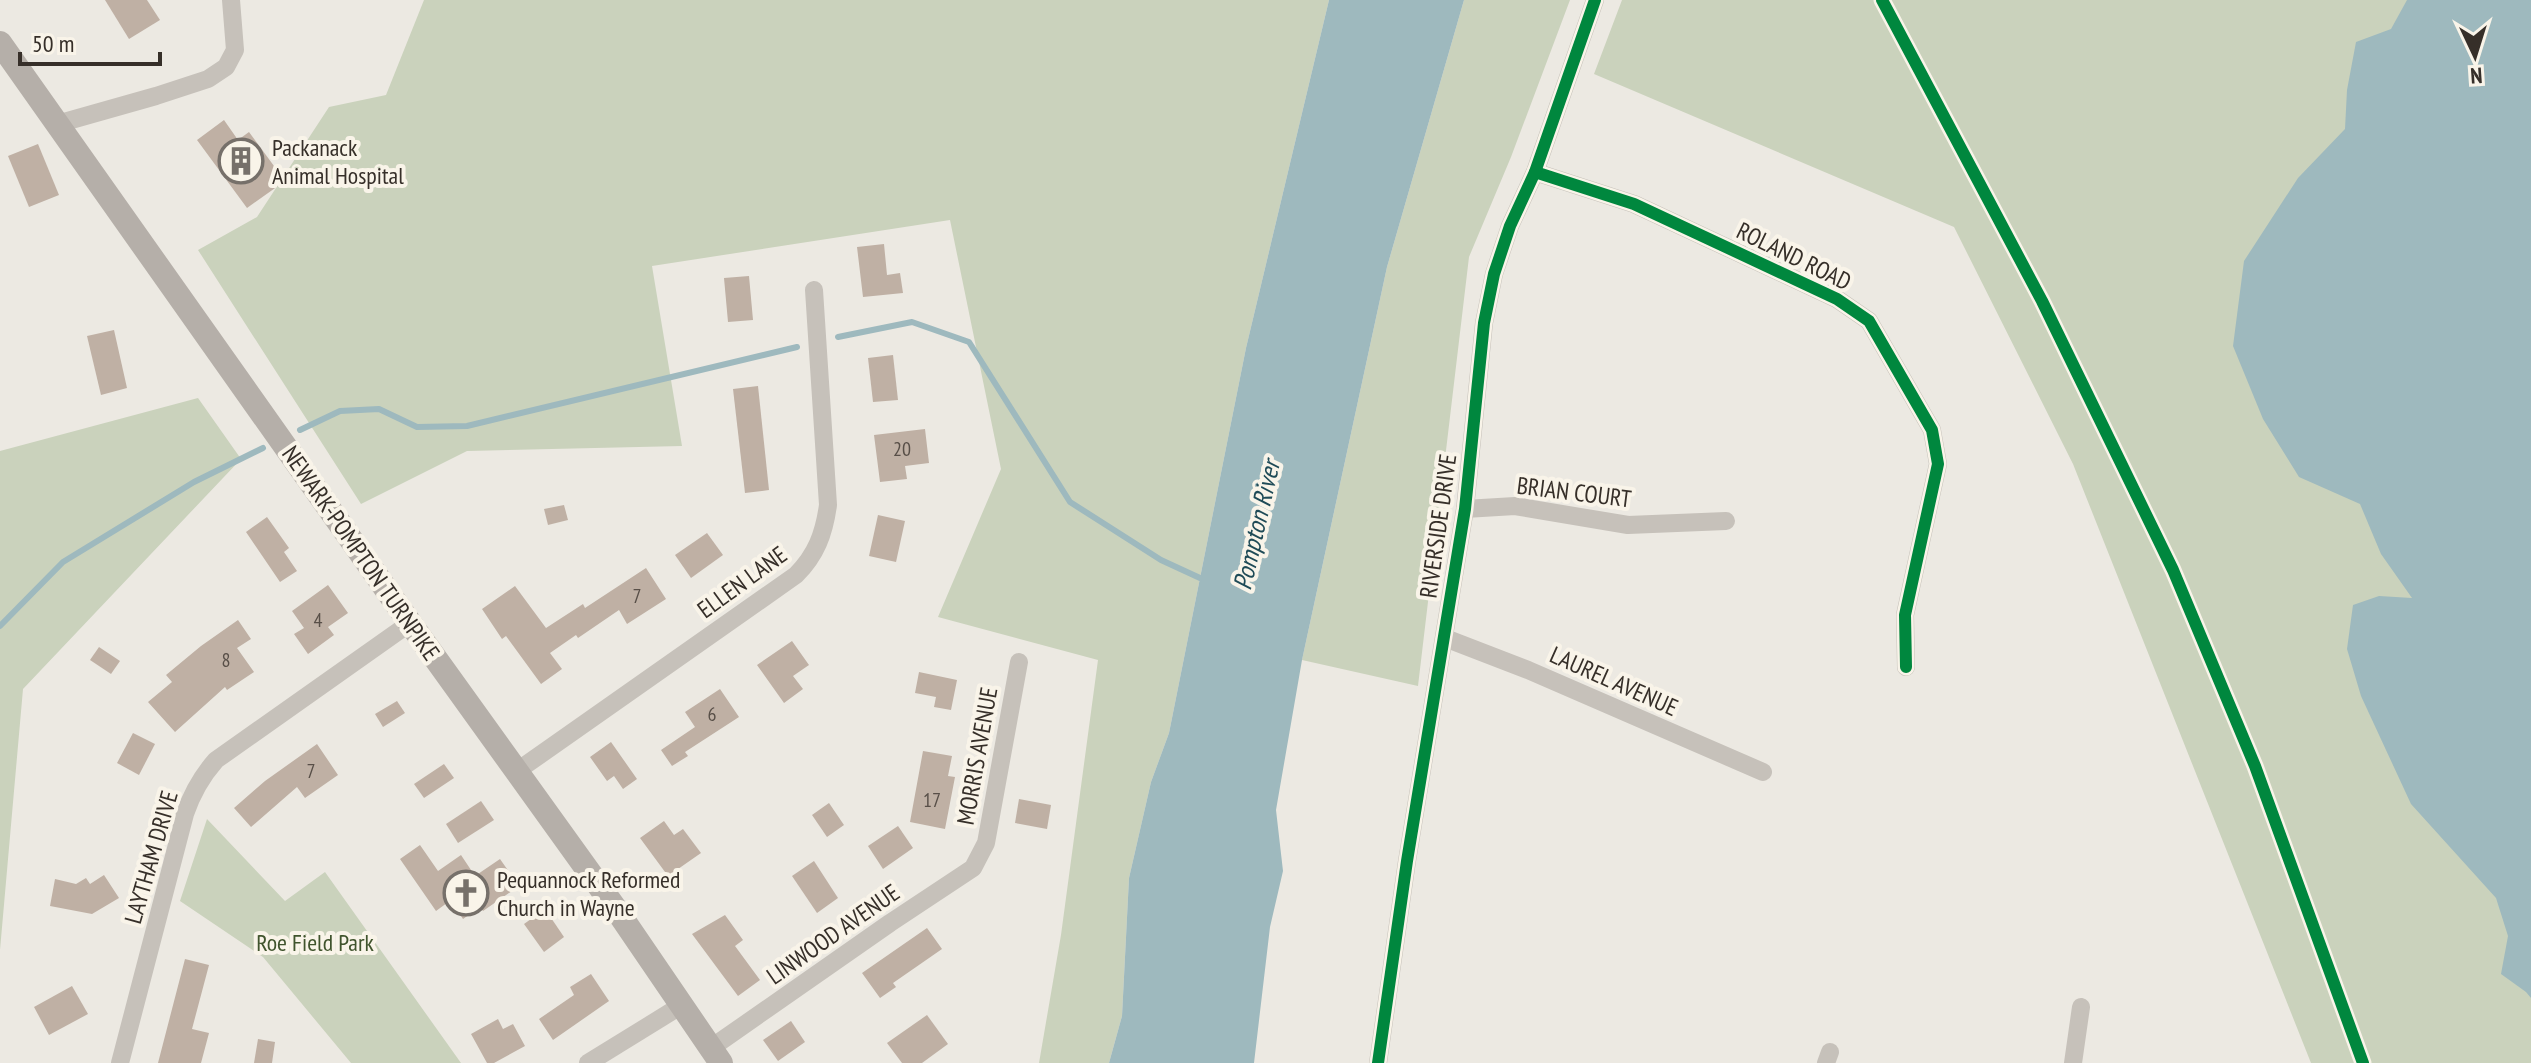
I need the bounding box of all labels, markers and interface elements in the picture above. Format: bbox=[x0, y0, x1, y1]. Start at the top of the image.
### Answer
scale bar bbox=[20, 16, 160, 66]
north arrow bbox=[2435, 16, 2515, 96]
text: 50 m bbox=[32, 28, 74, 59]
text: N bbox=[2469, 62, 2483, 90]
place label: Packanack Animal Hospital bbox=[272, 132, 404, 191]
building icon: Packanack Animal Hospital bbox=[217, 137, 265, 185]
street label: ROLAND ROAD bbox=[1732, 215, 1856, 297]
house number: 20 bbox=[893, 436, 911, 462]
street label: NEWARK-POMPTON TURNPIKE bbox=[275, 440, 447, 666]
street label: RIVERSIDE DRIVE bbox=[1413, 452, 1463, 600]
water label: Pompton River bbox=[1225, 453, 1288, 593]
street label: BRIAN COURT bbox=[1515, 470, 1633, 514]
street label: ELLEN LANE bbox=[691, 539, 793, 625]
house number: 7 bbox=[633, 583, 642, 609]
house number: 4 bbox=[314, 607, 323, 633]
street label: LAUREL AVENUE bbox=[1545, 639, 1683, 723]
house number: 8 bbox=[222, 647, 231, 673]
street label: MORRIS AVENUE bbox=[950, 685, 1004, 827]
house number: 6 bbox=[708, 701, 717, 727]
house number: 7 bbox=[307, 758, 316, 784]
street label: LAYTHAM DRIVE bbox=[117, 787, 185, 927]
house number: 17 bbox=[923, 787, 941, 813]
place label: Pequannock Reformed Church in Wayne bbox=[497, 864, 680, 923]
church icon: Pequannock Reformed Church in Wayne bbox=[442, 869, 490, 917]
street label: LINWOOD AVENUE bbox=[761, 877, 905, 991]
park label: Roe Field Park bbox=[256, 927, 375, 958]

